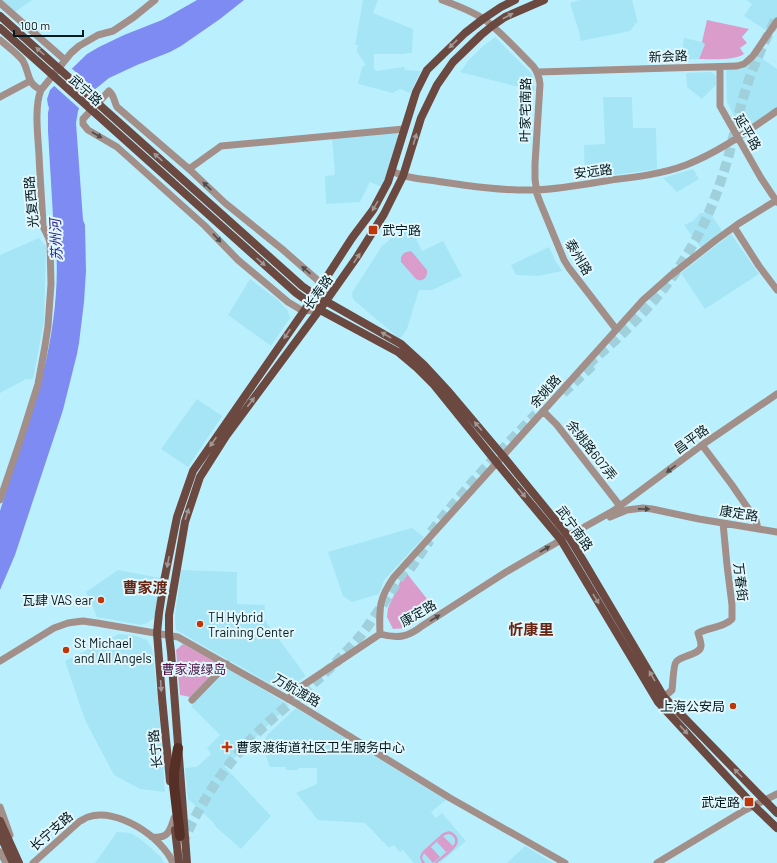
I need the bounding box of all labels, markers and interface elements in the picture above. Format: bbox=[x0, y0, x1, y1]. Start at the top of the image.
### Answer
scale bar bbox=[14, 12, 83, 38]
one-way arrow bbox=[502, 13, 514, 20]
text: 100 m bbox=[20, 18, 50, 32]
one-way arrow bbox=[448, 39, 458, 49]
one-way arrow bbox=[35, 47, 45, 56]
street label: 新会路 bbox=[648, 47, 688, 65]
street label: 武宁路 bbox=[66, 71, 106, 109]
street label: 叶家宅南路 bbox=[516, 77, 534, 143]
street label: 延平路 bbox=[731, 111, 765, 153]
one-way arrow bbox=[91, 132, 103, 139]
one-way arrow bbox=[412, 132, 418, 144]
one-way arrow bbox=[152, 152, 163, 161]
street label: 安远路 bbox=[573, 161, 613, 181]
street label: 光复西路 bbox=[21, 175, 41, 229]
one-way arrow bbox=[202, 181, 212, 191]
one-way arrow bbox=[371, 200, 378, 212]
water label: 苏州河 bbox=[46, 216, 65, 261]
place label: 武宁路 bbox=[382, 222, 421, 238]
marker: 武宁路 bbox=[367, 224, 379, 236]
one-way arrow bbox=[212, 233, 222, 243]
street label: 泰州路 bbox=[562, 236, 596, 278]
one-way arrow bbox=[353, 253, 361, 263]
one-way arrow bbox=[256, 257, 266, 267]
one-way arrow bbox=[301, 266, 311, 275]
street label: 长寿路 bbox=[300, 272, 336, 312]
one-way arrow bbox=[283, 329, 291, 340]
one-way arrow bbox=[380, 332, 392, 339]
street label: 余姚路 bbox=[526, 371, 564, 411]
one-way arrow bbox=[247, 396, 256, 407]
street label: 余姚路607弄 bbox=[563, 417, 621, 483]
one-way arrow bbox=[474, 421, 483, 432]
street label: 昌平路 bbox=[671, 421, 711, 457]
one-way arrow bbox=[209, 436, 217, 447]
one-way arrow bbox=[665, 464, 676, 473]
one-way arrow bbox=[517, 488, 526, 499]
street label: 武宁南路 bbox=[553, 502, 597, 554]
street label: 康定路 bbox=[718, 502, 760, 524]
one-way arrow bbox=[638, 506, 651, 512]
one-way arrow bbox=[185, 507, 191, 519]
one-way arrow bbox=[539, 546, 551, 553]
one-way arrow bbox=[164, 556, 170, 568]
street label: 万春街 bbox=[731, 562, 751, 602]
district label: 曹家渡 bbox=[122, 578, 168, 596]
place label: 瓦肆 VAS ear bbox=[22, 592, 93, 608]
one-way arrow bbox=[593, 593, 600, 605]
marker: 瓦肆 VAS ear bbox=[96, 595, 106, 605]
street label: 康定路 bbox=[397, 596, 439, 630]
place label: TH Hybrid Training Center bbox=[208, 609, 295, 640]
one-way arrow bbox=[429, 614, 440, 622]
marker: TH Hybrid Training Center bbox=[195, 619, 205, 629]
district label: 忻康里 bbox=[508, 620, 554, 638]
place label: St Michael and All Angels bbox=[74, 635, 152, 666]
marker: St Michael and All Angels bbox=[61, 645, 71, 655]
park label: 曹家渡绿岛 bbox=[161, 661, 227, 677]
street label: 万航渡路 bbox=[270, 670, 324, 710]
one-way arrow bbox=[648, 670, 655, 682]
one-way arrow bbox=[158, 680, 165, 692]
place label: 上海公安局 bbox=[660, 698, 725, 714]
marker: 上海公安局 bbox=[728, 701, 738, 711]
one-way arrow bbox=[679, 725, 689, 735]
street label: 长宁路 bbox=[145, 729, 165, 769]
place label: 曹家渡街道社区卫生服务中心 bbox=[236, 739, 405, 755]
marker: 曹家渡街道社区卫生服务中心 bbox=[221, 741, 233, 753]
one-way arrow bbox=[733, 768, 743, 778]
place label: 武定路 bbox=[701, 794, 740, 810]
marker: 武定路 bbox=[743, 796, 755, 808]
street label: 长宁支路 bbox=[26, 808, 76, 854]

